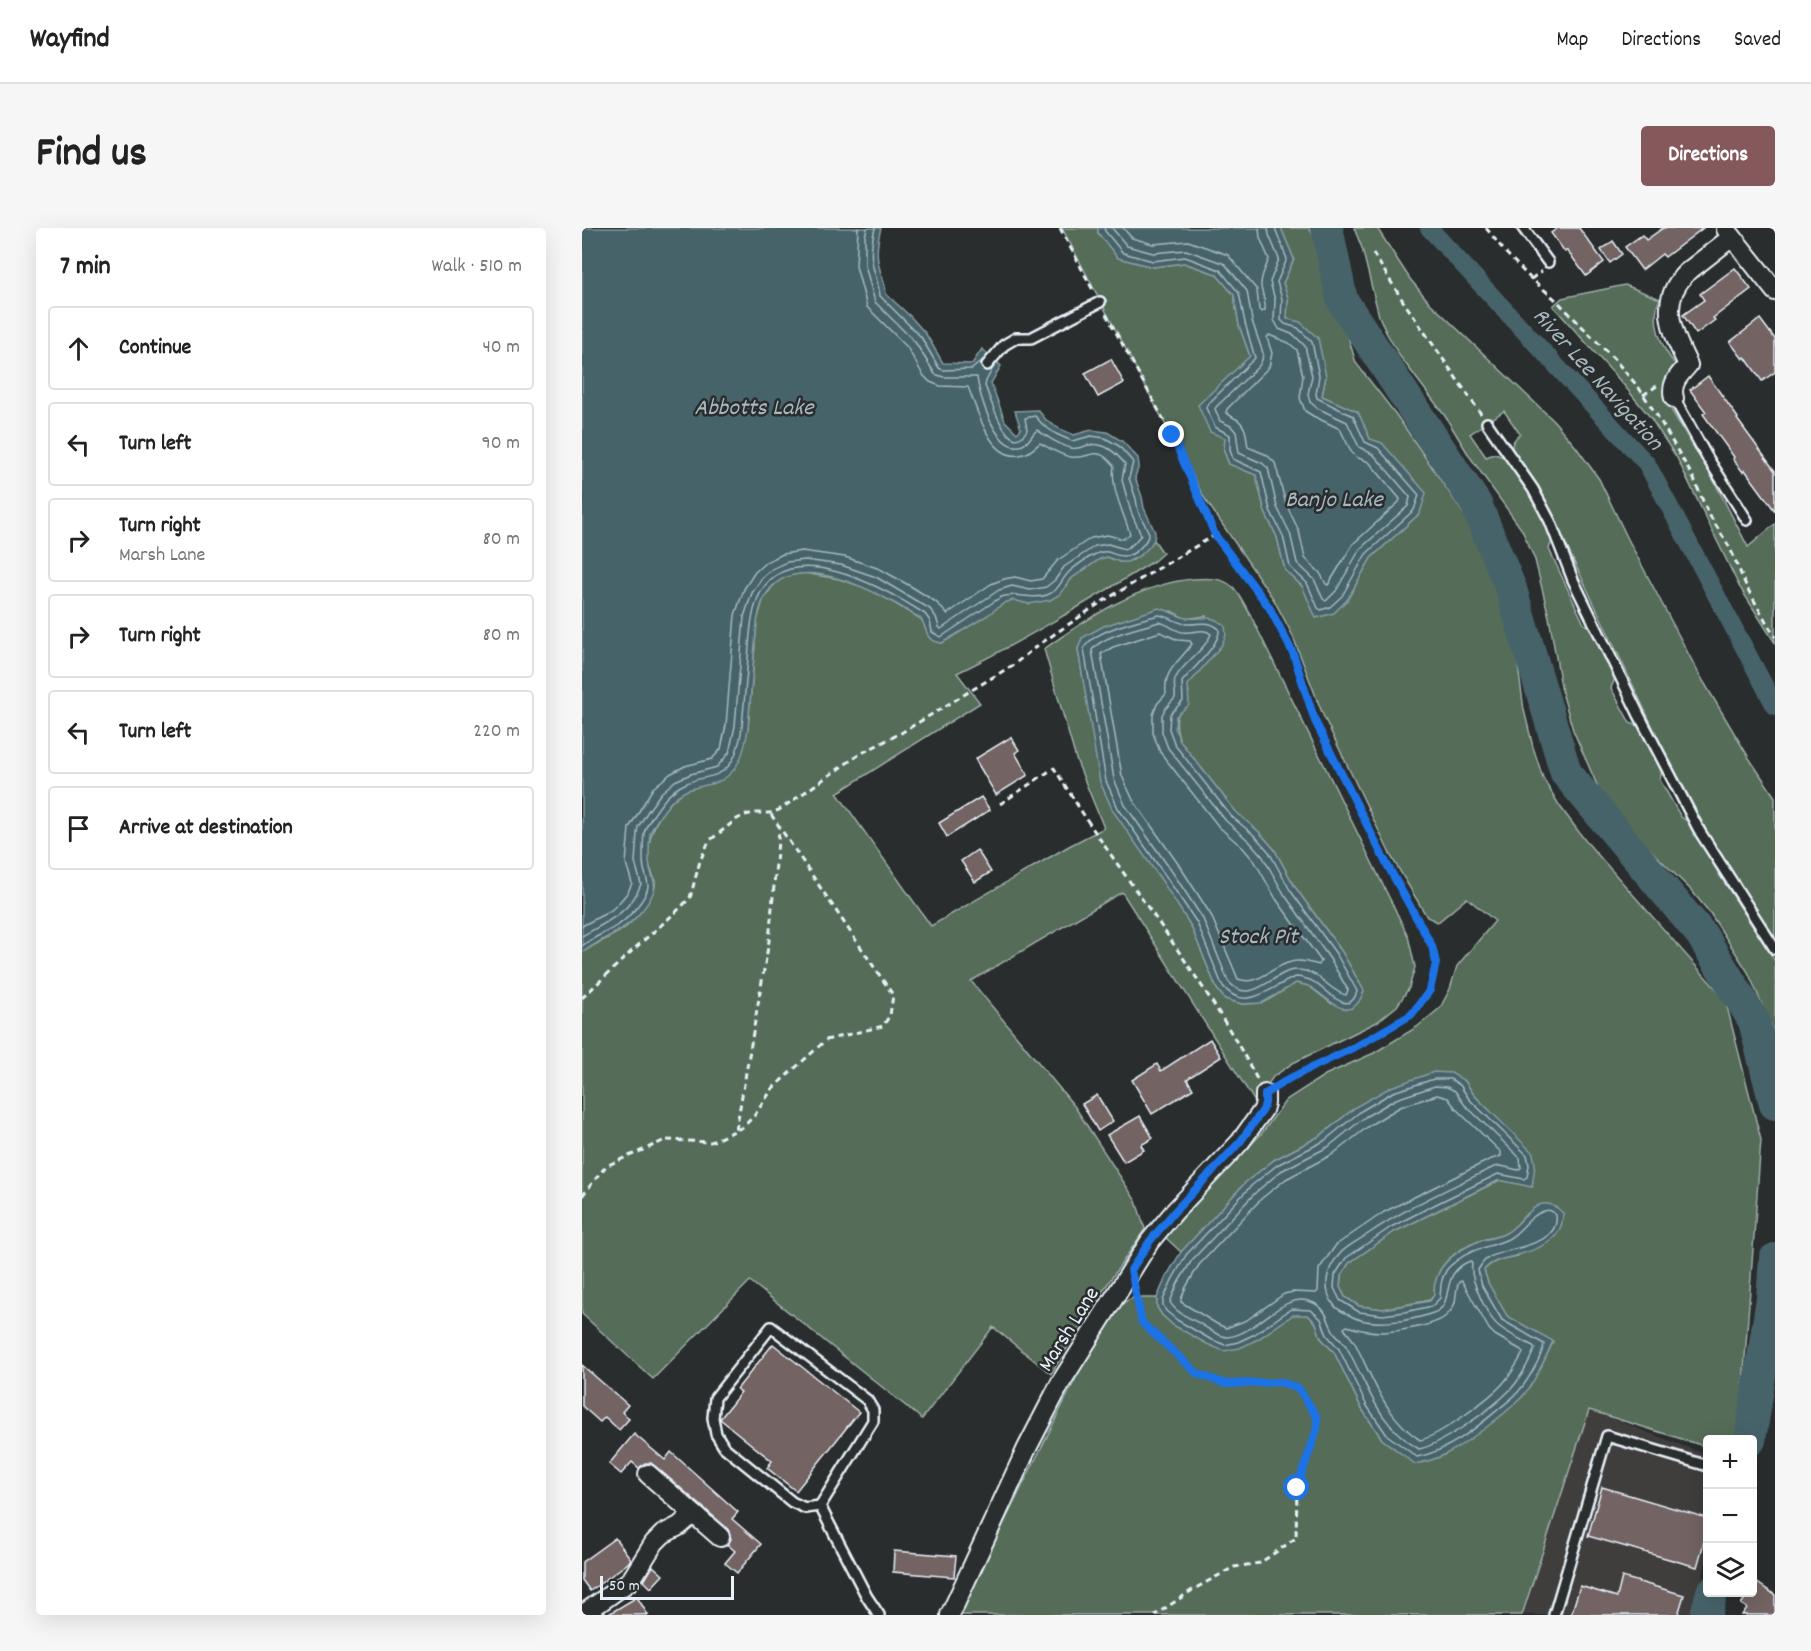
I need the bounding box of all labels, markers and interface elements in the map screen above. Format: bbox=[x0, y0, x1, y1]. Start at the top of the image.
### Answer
text: Wayfind bbox=[30, 21, 110, 61]
text: Map bbox=[1557, 26, 1588, 56]
text: Directions bbox=[1621, 26, 1701, 56]
text: Saved bbox=[1734, 26, 1781, 56]
text: Find us bbox=[36, 126, 147, 186]
button: Directions bbox=[1641, 126, 1775, 186]
text: 7 min bbox=[60, 249, 111, 286]
text: Walk · 510 m bbox=[432, 253, 522, 281]
water label: River Lee Navigation bbox=[1523, 301, 1671, 460]
icon: ahead bbox=[62, 332, 95, 365]
text: Continue bbox=[119, 333, 191, 364]
text: 40 m bbox=[482, 334, 520, 362]
water label: Abbotts Lake bbox=[694, 392, 815, 426]
route end bbox=[1158, 421, 1184, 447]
icon: left bbox=[62, 428, 95, 461]
text: Turn left bbox=[119, 429, 191, 460]
text: 90 m bbox=[482, 430, 520, 458]
water label: Banjo Lake bbox=[1285, 484, 1384, 518]
text: Turn right bbox=[119, 511, 201, 542]
icon: right bbox=[62, 524, 95, 557]
text: 80 m bbox=[483, 526, 520, 554]
text: Marsh Lane bbox=[119, 542, 205, 570]
icon: right bbox=[62, 620, 95, 653]
text: Turn right bbox=[119, 621, 201, 652]
text: 80 m bbox=[483, 622, 520, 650]
icon: left bbox=[62, 716, 95, 749]
text: Turn left bbox=[119, 717, 191, 748]
text: 220 m bbox=[473, 718, 520, 746]
icon: arrive bbox=[62, 812, 95, 845]
text: Arrive at destination bbox=[119, 813, 293, 844]
water label: Stock Pit bbox=[1218, 921, 1300, 955]
street label: Marsh Lane bbox=[1032, 1281, 1108, 1378]
map controls bbox=[1703, 1435, 1757, 1597]
button: + bbox=[1703, 1435, 1757, 1489]
route start bbox=[1283, 1474, 1309, 1500]
button: − bbox=[1703, 1489, 1757, 1543]
button: layers bbox=[1703, 1543, 1757, 1597]
scale bar bbox=[600, 1573, 734, 1600]
text: 50 m bbox=[609, 1575, 640, 1598]

